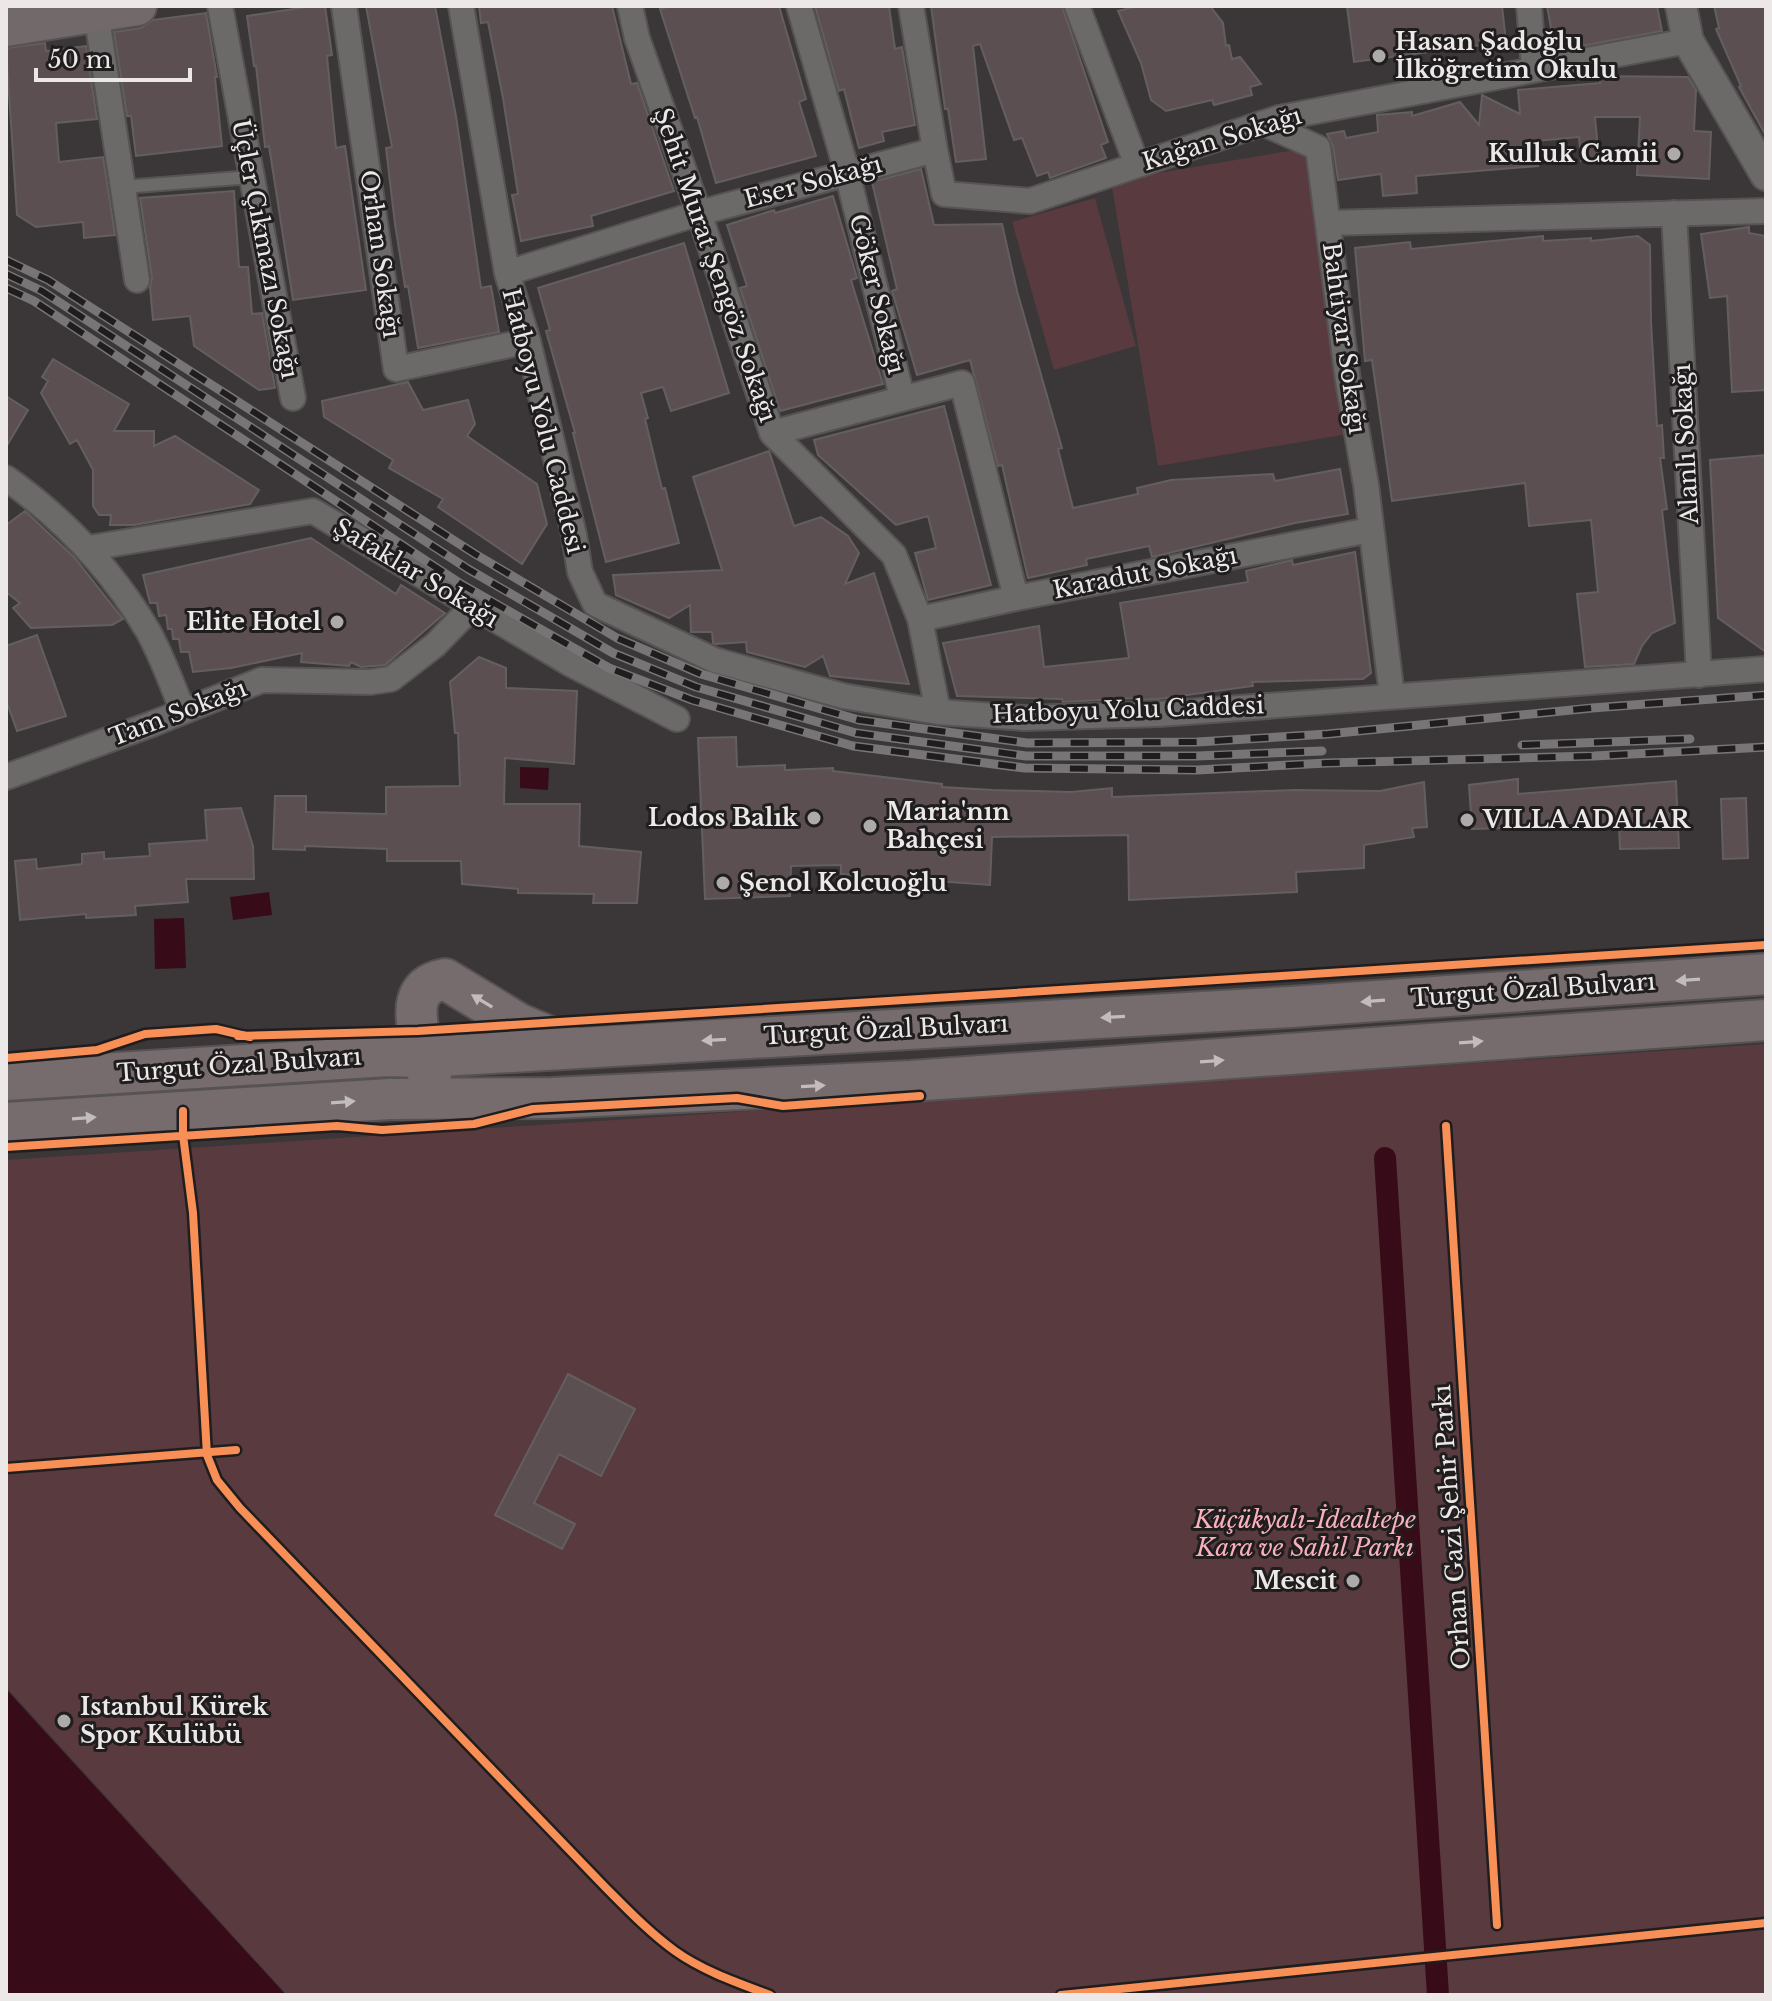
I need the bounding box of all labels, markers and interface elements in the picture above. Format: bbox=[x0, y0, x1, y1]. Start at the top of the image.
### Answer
place label: Hasan Şadoğlu İlköğretim Okulu bbox=[1395, 27, 1617, 84]
scale bar bbox=[36, 32, 190, 82]
text: 50 m bbox=[48, 45, 112, 74]
marker: Hasan Şadoğlu İlköğretim Okulu bbox=[1370, 47, 1388, 65]
street label: Kağan Sokağı bbox=[1139, 101, 1305, 176]
street label: Şehit Murat Şengöz Sokağı bbox=[648, 104, 783, 426]
street label: Üçler Çıkmazı Sokağı bbox=[226, 117, 306, 381]
place label: Kulluk Camii bbox=[1488, 139, 1658, 168]
marker: Kulluk Camii bbox=[1665, 145, 1683, 163]
street label: Eser Sokağı bbox=[741, 149, 885, 214]
street label: Orhan Sokağı bbox=[354, 168, 407, 340]
street label: Göker Sokağı bbox=[844, 211, 911, 377]
street label: Bahtiyar Sokağı bbox=[1317, 240, 1372, 436]
street label: Hatboyu Yolu Caddesi bbox=[496, 285, 590, 556]
street label: Alanlı Sokağı bbox=[1667, 363, 1704, 526]
street label: Şafaklar Sokağı bbox=[328, 512, 504, 633]
street label: Karadut Sokağı bbox=[1050, 540, 1239, 605]
place label: Elite Hotel bbox=[186, 607, 321, 636]
marker: Elite Hotel bbox=[328, 613, 346, 631]
street label: Tam Sokağı bbox=[105, 673, 250, 752]
street label: Hatboyu Yolu Caddesi bbox=[991, 690, 1265, 729]
place label: Maria'nın Bahçesi bbox=[886, 797, 1010, 854]
place label: Lodos Balık bbox=[648, 803, 799, 832]
place label: VILLA ADALAR bbox=[1482, 805, 1691, 834]
marker: Lodos Balık bbox=[805, 809, 823, 827]
marker: VILLA ADALAR bbox=[1458, 811, 1476, 829]
marker: Maria'nın Bahçesi bbox=[861, 817, 879, 835]
place label: Şenol Kolcuoğlu bbox=[739, 868, 947, 897]
marker: Şenol Kolcuoğlu bbox=[714, 874, 732, 892]
street label: Turgut Özal Bulvarı bbox=[1410, 966, 1656, 1013]
one-way arrow bbox=[1675, 973, 1700, 986]
one-way arrow bbox=[471, 994, 493, 1008]
one-way arrow bbox=[1360, 995, 1385, 1008]
street label: Turgut Özal Bulvarı bbox=[763, 1009, 1009, 1050]
one-way arrow bbox=[1100, 1011, 1125, 1024]
one-way arrow bbox=[701, 1034, 726, 1047]
one-way arrow bbox=[1459, 1035, 1484, 1048]
street label: Turgut Özal Bulvarı bbox=[116, 1041, 362, 1088]
one-way arrow bbox=[1200, 1054, 1225, 1067]
one-way arrow bbox=[801, 1079, 826, 1092]
one-way arrow bbox=[331, 1095, 356, 1108]
one-way arrow bbox=[72, 1111, 97, 1124]
street label: Orhan Gazi Şehir Parkı bbox=[1427, 1384, 1476, 1670]
park label: Küçükyalı-İdealtepe Kara ve Sahil Parkı bbox=[1193, 1504, 1416, 1562]
place label: Mescit bbox=[1253, 1566, 1338, 1595]
marker: Mescit bbox=[1344, 1572, 1362, 1590]
place label: Istanbul Kürek Spor Kulübü bbox=[80, 1692, 269, 1749]
marker: Istanbul Kürek Spor Kulübü bbox=[55, 1712, 73, 1730]

